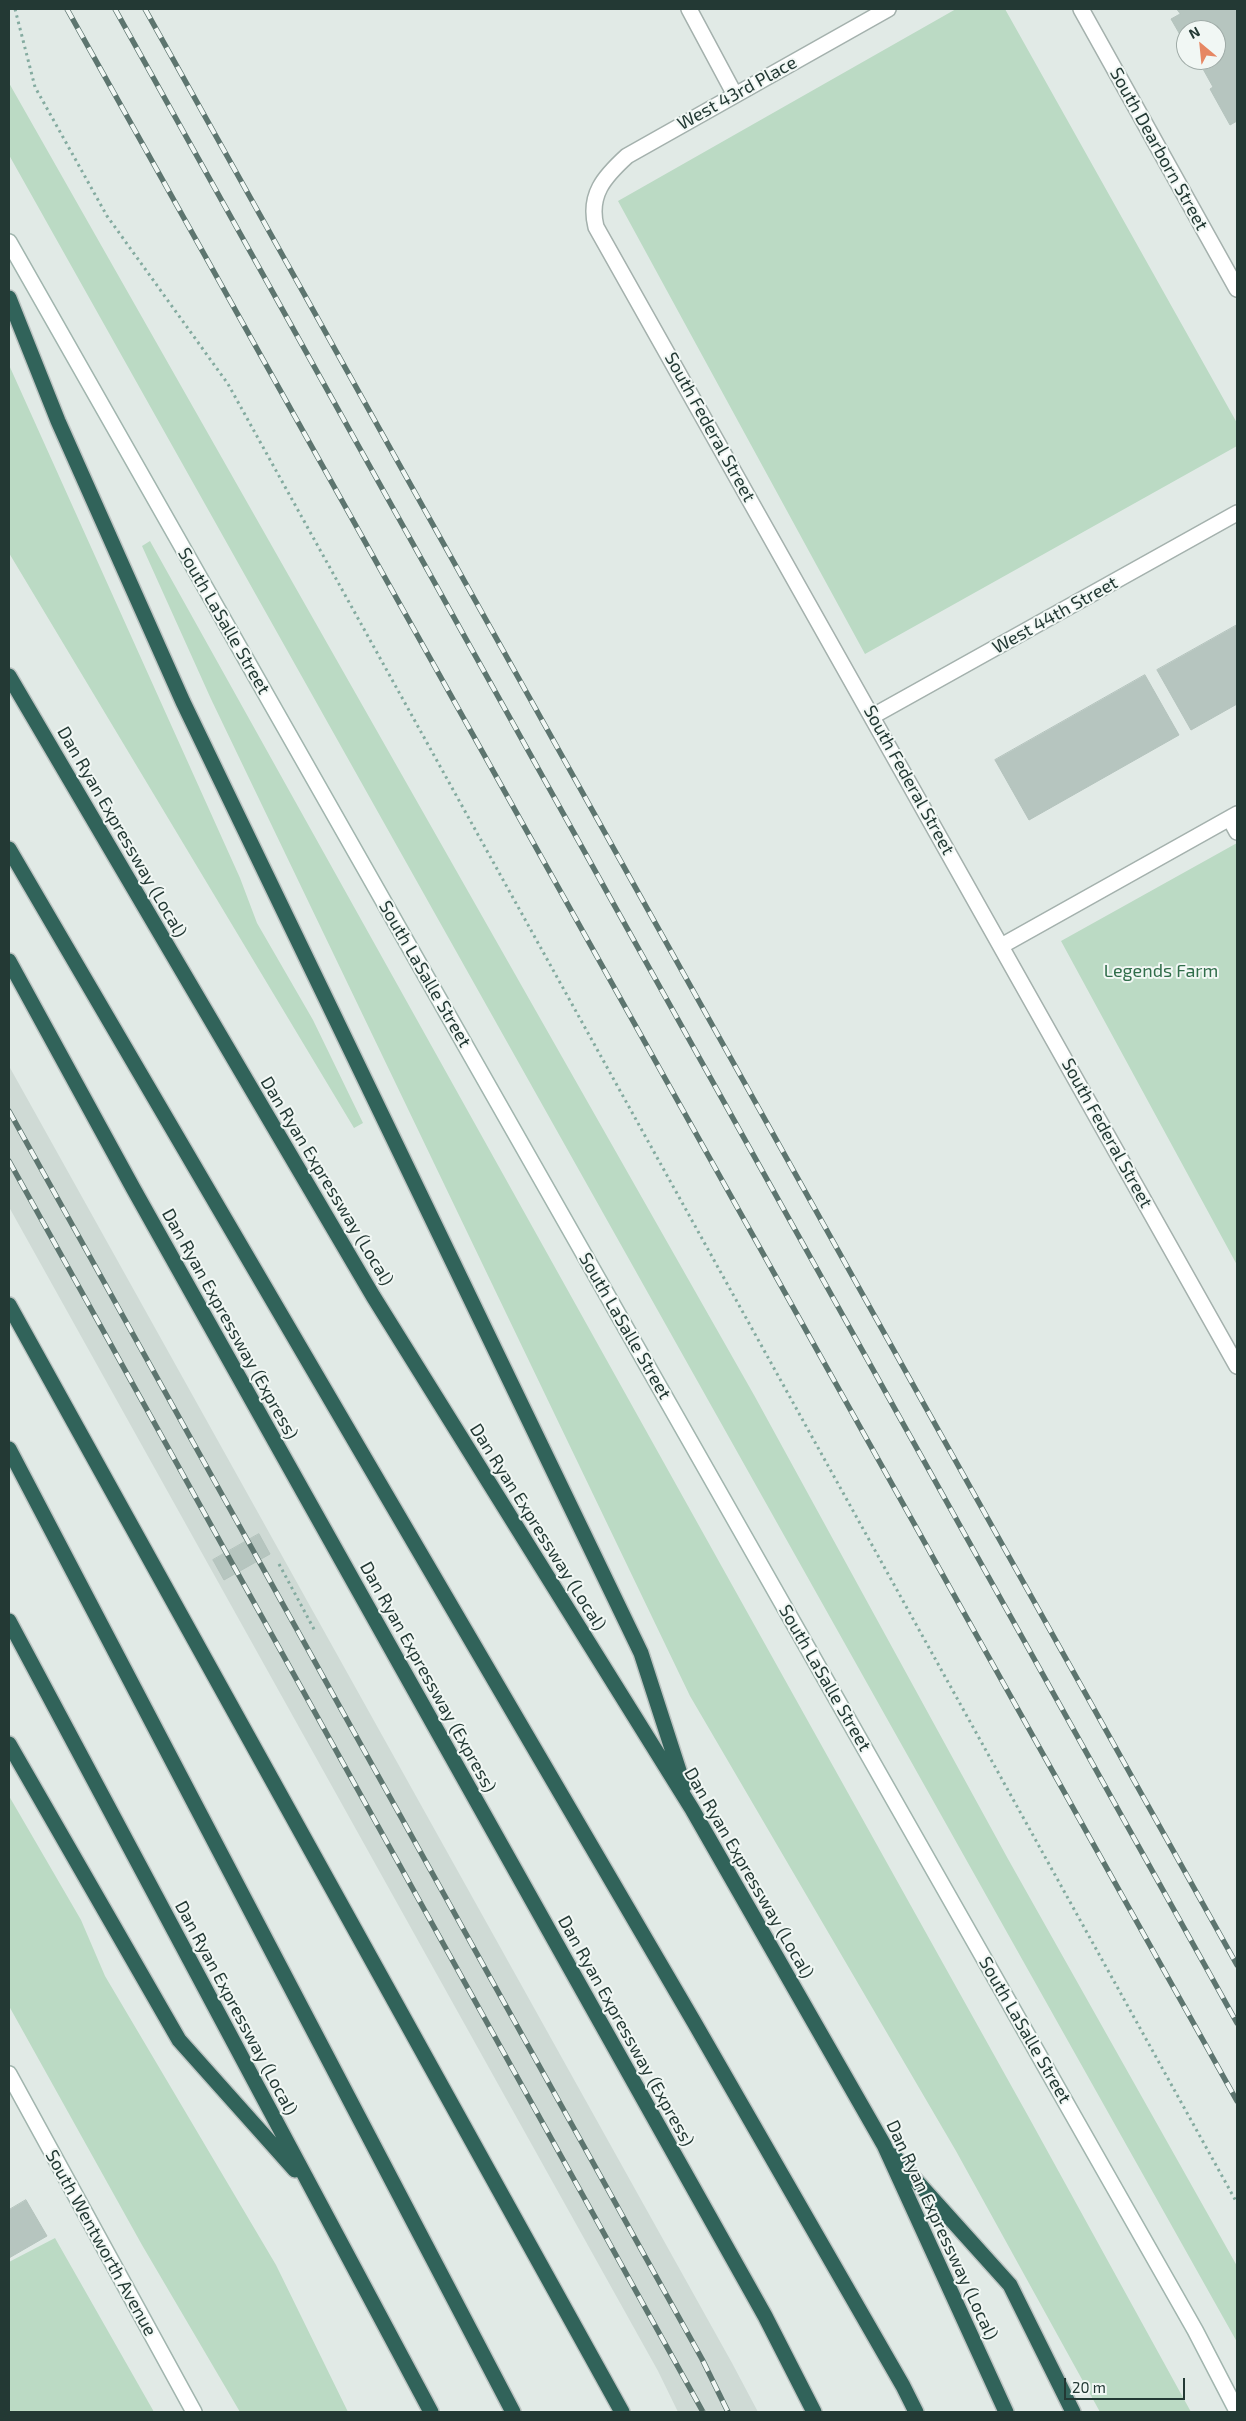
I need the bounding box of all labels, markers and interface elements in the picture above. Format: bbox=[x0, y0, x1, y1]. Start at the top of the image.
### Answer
north arrow bbox=[1176, 20, 1226, 70]
text: N bbox=[1186, 22, 1203, 42]
street label: West 43rd Place bbox=[674, 51, 800, 135]
street label: South Dearborn Street bbox=[1105, 64, 1213, 234]
street label: South Federal Street bbox=[660, 349, 760, 505]
street label: South LaSalle Street bbox=[173, 544, 275, 698]
street label: West 44th Street bbox=[989, 572, 1121, 658]
street label: South Federal Street bbox=[859, 702, 959, 858]
street label: Dan Ryan Expressway (Local) bbox=[53, 723, 191, 941]
street label: South LaSalle Street bbox=[374, 897, 476, 1051]
park label: Legends Farm bbox=[1104, 960, 1218, 982]
street label: South Federal Street bbox=[1057, 1055, 1157, 1211]
street label: Dan Ryan Expressway (Local) bbox=[256, 1073, 398, 1289]
street label: Dan Ryan Expressway (Express) bbox=[157, 1205, 303, 1443]
street label: South LaSalle Street bbox=[574, 1249, 676, 1403]
street label: Dan Ryan Expressway (Local) bbox=[465, 1420, 611, 1634]
street label: Dan Ryan Expressway (Express) bbox=[355, 1558, 501, 1796]
street label: South LaSalle Street bbox=[774, 1601, 876, 1755]
street label: Dan Ryan Expressway (Local) bbox=[680, 1764, 818, 1982]
street label: Dan Ryan Expressway (Local) bbox=[170, 1897, 302, 2119]
street label: Dan Ryan Expressway (Express) bbox=[553, 1912, 699, 2150]
street label: South LaSalle Street bbox=[974, 1953, 1076, 2107]
street label: Dan Ryan Expressway (Local) bbox=[882, 2117, 1002, 2343]
street label: South Wentworth Avenue bbox=[41, 2146, 161, 2340]
scale bar bbox=[1066, 2368, 1187, 2400]
text: 20 m bbox=[1072, 2378, 1106, 2396]

